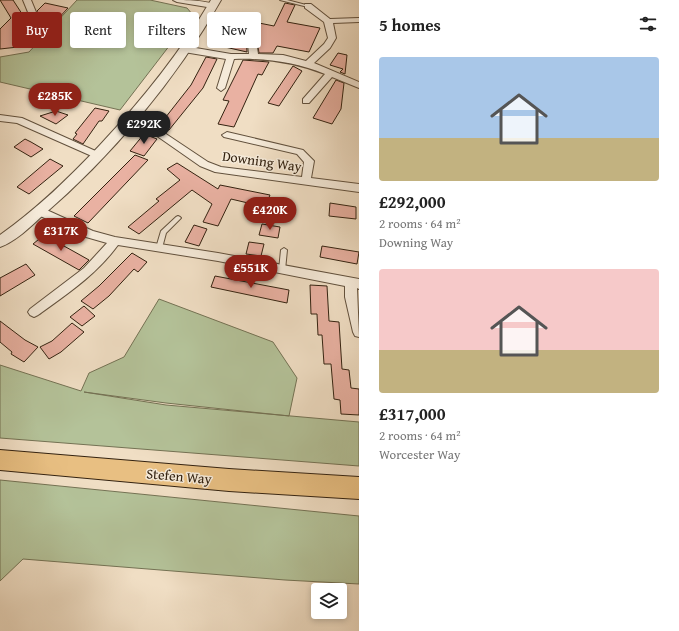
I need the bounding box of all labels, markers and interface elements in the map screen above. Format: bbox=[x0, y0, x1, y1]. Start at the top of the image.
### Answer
chip: Buy bbox=[12, 12, 62, 48]
chip: Rent bbox=[70, 12, 126, 48]
chip: Filters bbox=[134, 12, 199, 48]
chip: New bbox=[207, 12, 261, 48]
text: 5 homes bbox=[379, 12, 441, 37]
icon: filters bbox=[637, 13, 659, 35]
pin: £285K bbox=[27, 83, 83, 117]
icon: home bbox=[483, 83, 555, 155]
text: £285K bbox=[37, 86, 73, 105]
pin: £292K bbox=[116, 111, 172, 145]
text: £292K bbox=[126, 114, 162, 133]
street label: Downing Way bbox=[221, 146, 303, 176]
text: £292,000 bbox=[379, 189, 445, 214]
pin: £420K bbox=[242, 197, 298, 231]
text: £420K bbox=[252, 200, 288, 219]
text: 2 rooms · 64 m² bbox=[379, 214, 461, 233]
pin: £317K bbox=[33, 218, 89, 252]
text: £317K bbox=[43, 221, 79, 240]
text: Downing Way bbox=[379, 233, 453, 252]
pin: £551K bbox=[223, 255, 279, 289]
text: £551K bbox=[233, 258, 269, 277]
icon: home bbox=[483, 295, 555, 367]
text: £317,000 bbox=[379, 401, 445, 426]
text: 2 rooms · 64 m² bbox=[379, 426, 461, 445]
text: Worcester Way bbox=[379, 445, 460, 464]
street label: Stefen Way bbox=[146, 463, 212, 489]
map controls bbox=[311, 583, 347, 619]
button: layers bbox=[311, 583, 347, 619]

